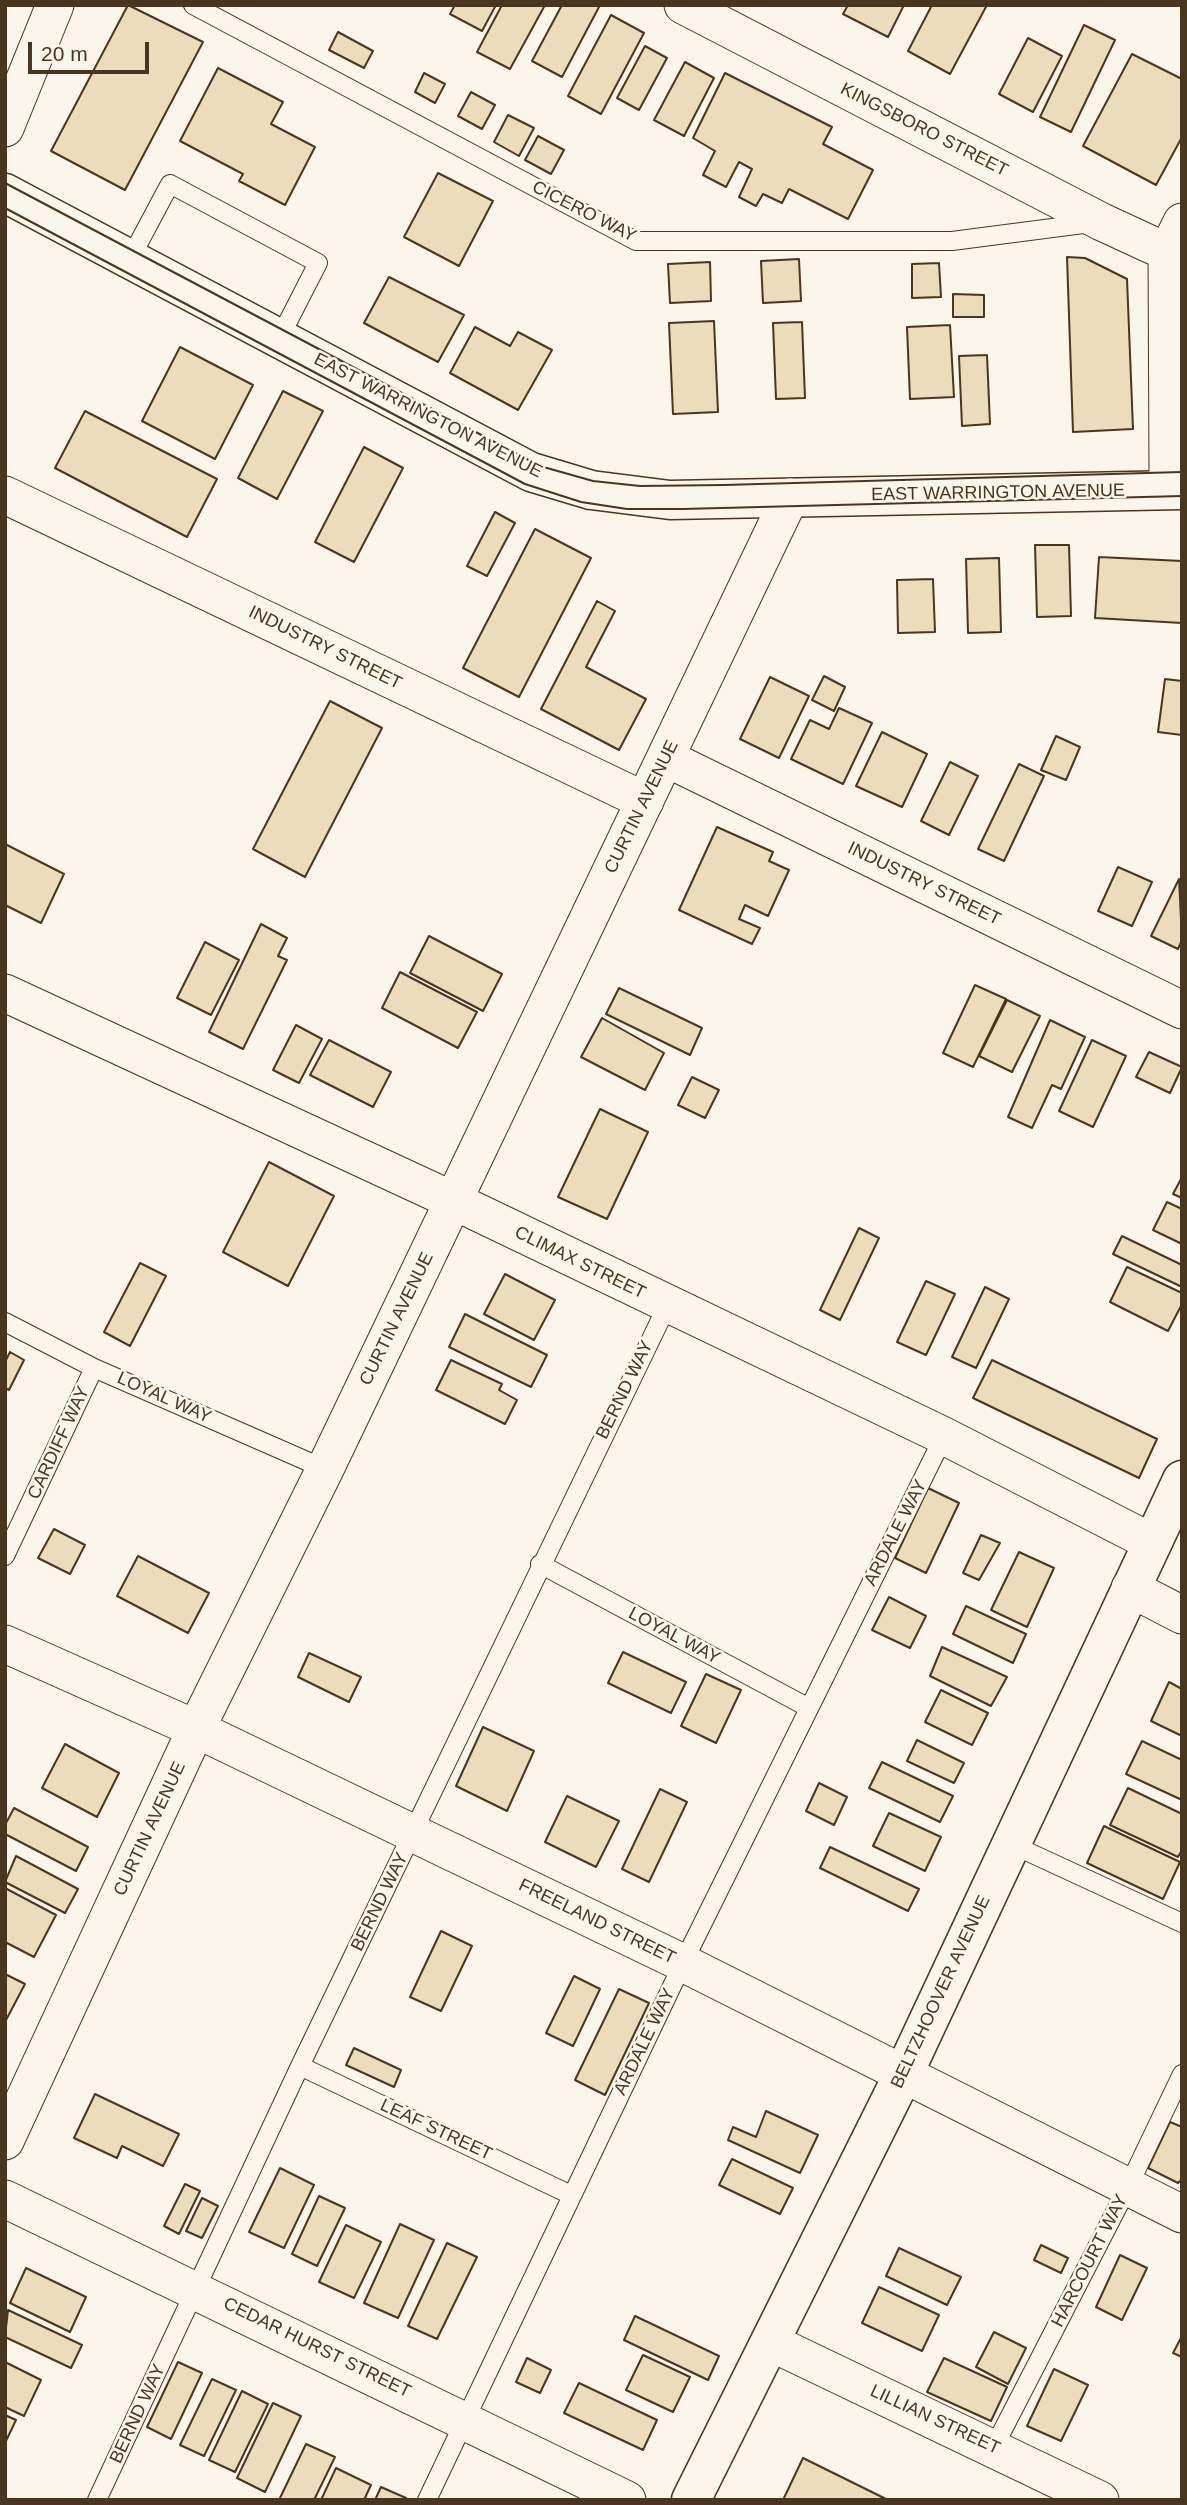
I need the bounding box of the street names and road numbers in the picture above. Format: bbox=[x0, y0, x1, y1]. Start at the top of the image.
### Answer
street label: KINGSBORO STREET bbox=[837, 78, 1011, 182]
street label: CICERO WAY bbox=[528, 176, 640, 248]
street label: EAST WARRINGTON AVENUE bbox=[310, 349, 546, 483]
street label: EAST WARRINGTON AVENUE bbox=[871, 480, 1125, 506]
street label: INDUSTRY STREET bbox=[245, 602, 405, 694]
street label: CURTIN AVENUE bbox=[600, 737, 684, 877]
street label: INDUSTRY STREET bbox=[844, 838, 1004, 930]
street label: CLIMAX STREET bbox=[511, 1222, 649, 1304]
street label: CURTIN AVENUE bbox=[355, 1249, 439, 1389]
street label: BERND WAY bbox=[592, 1337, 658, 1443]
street label: LOYAL WAY bbox=[114, 1368, 214, 1428]
street label: CARDIFF WAY bbox=[23, 1383, 95, 1503]
street label: ARDALE WAY bbox=[860, 1476, 932, 1590]
street label: LOYAL WAY bbox=[624, 1603, 724, 1669]
street label: CURTIN AVENUE bbox=[109, 1759, 191, 1899]
street label: BERND WAY bbox=[347, 1849, 413, 1955]
street label: FREELAND STREET bbox=[515, 1875, 679, 1969]
street label: BELTZHOOVER AVENUE bbox=[887, 1892, 995, 2092]
street label: ARDALE WAY bbox=[610, 1985, 680, 2099]
street label: LEAF STREET bbox=[377, 2095, 495, 2165]
street label: HARCOURT WAY bbox=[1047, 2191, 1133, 2331]
street label: CEDAR HURST STREET bbox=[220, 2293, 414, 2403]
street label: BERND WAY bbox=[106, 2361, 170, 2467]
street label: LILLIAN STREET bbox=[867, 2380, 1003, 2460]

